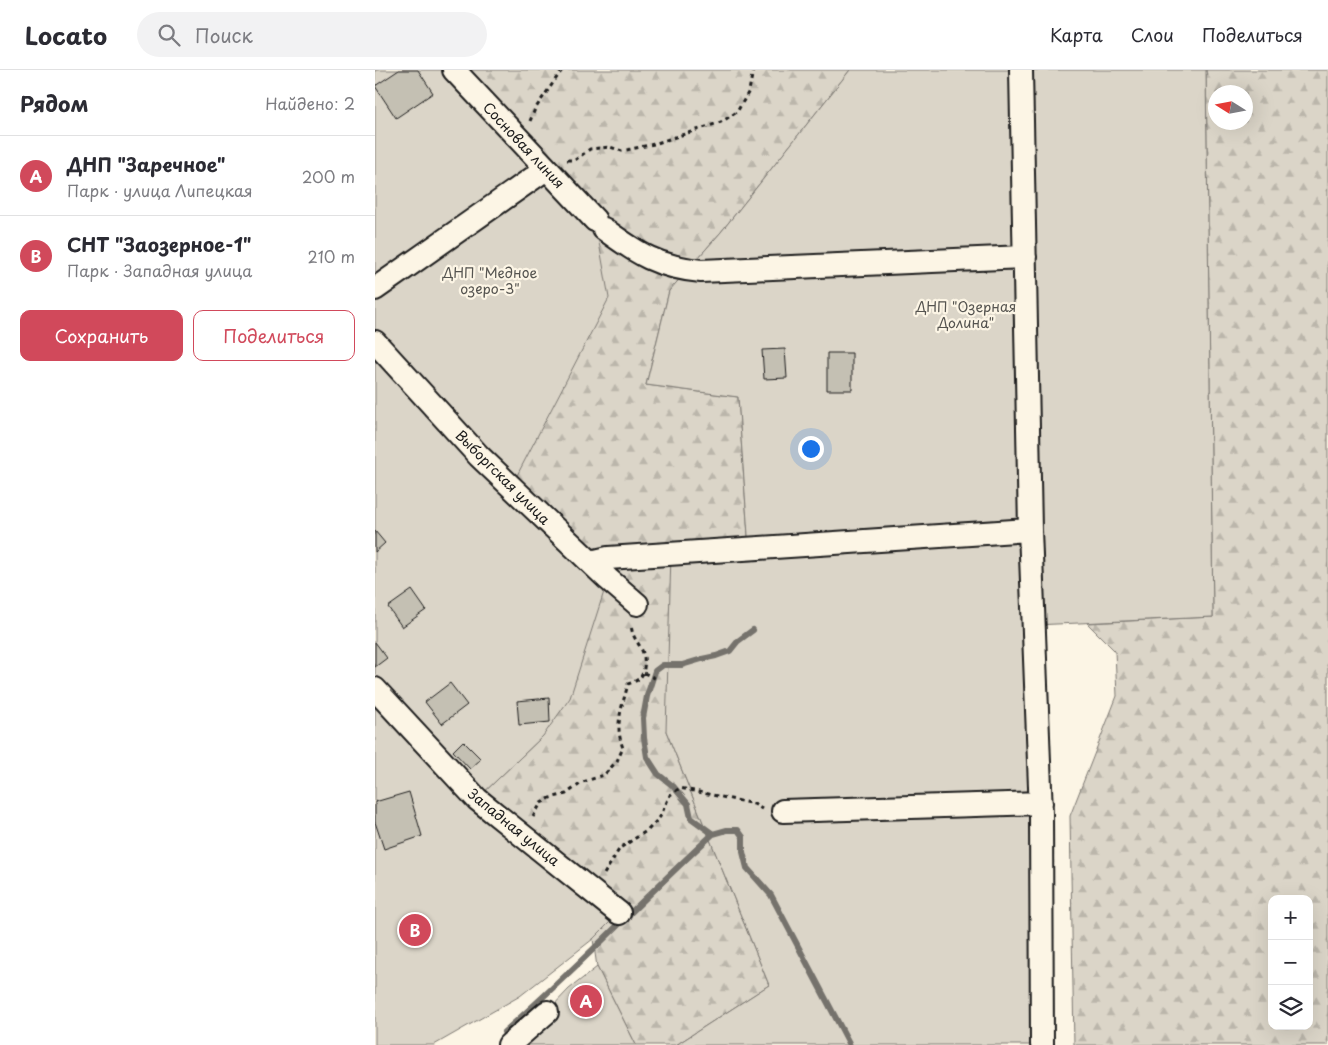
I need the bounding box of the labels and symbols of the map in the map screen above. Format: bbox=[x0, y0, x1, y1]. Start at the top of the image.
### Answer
north arrow bbox=[1208, 85, 1253, 130]
street label: Сосновая линия bbox=[478, 97, 570, 193]
park label: ДНП "Медное озеро-3" bbox=[442, 262, 538, 299]
park label: ДНП "Озерная Долина" bbox=[915, 296, 1016, 333]
street label: Выборгская улица bbox=[451, 425, 555, 529]
your location bbox=[798, 436, 824, 462]
street label: Западная улица bbox=[464, 783, 565, 871]
pin: B bbox=[399, 911, 431, 949]
pin: A bbox=[570, 982, 602, 1020]

